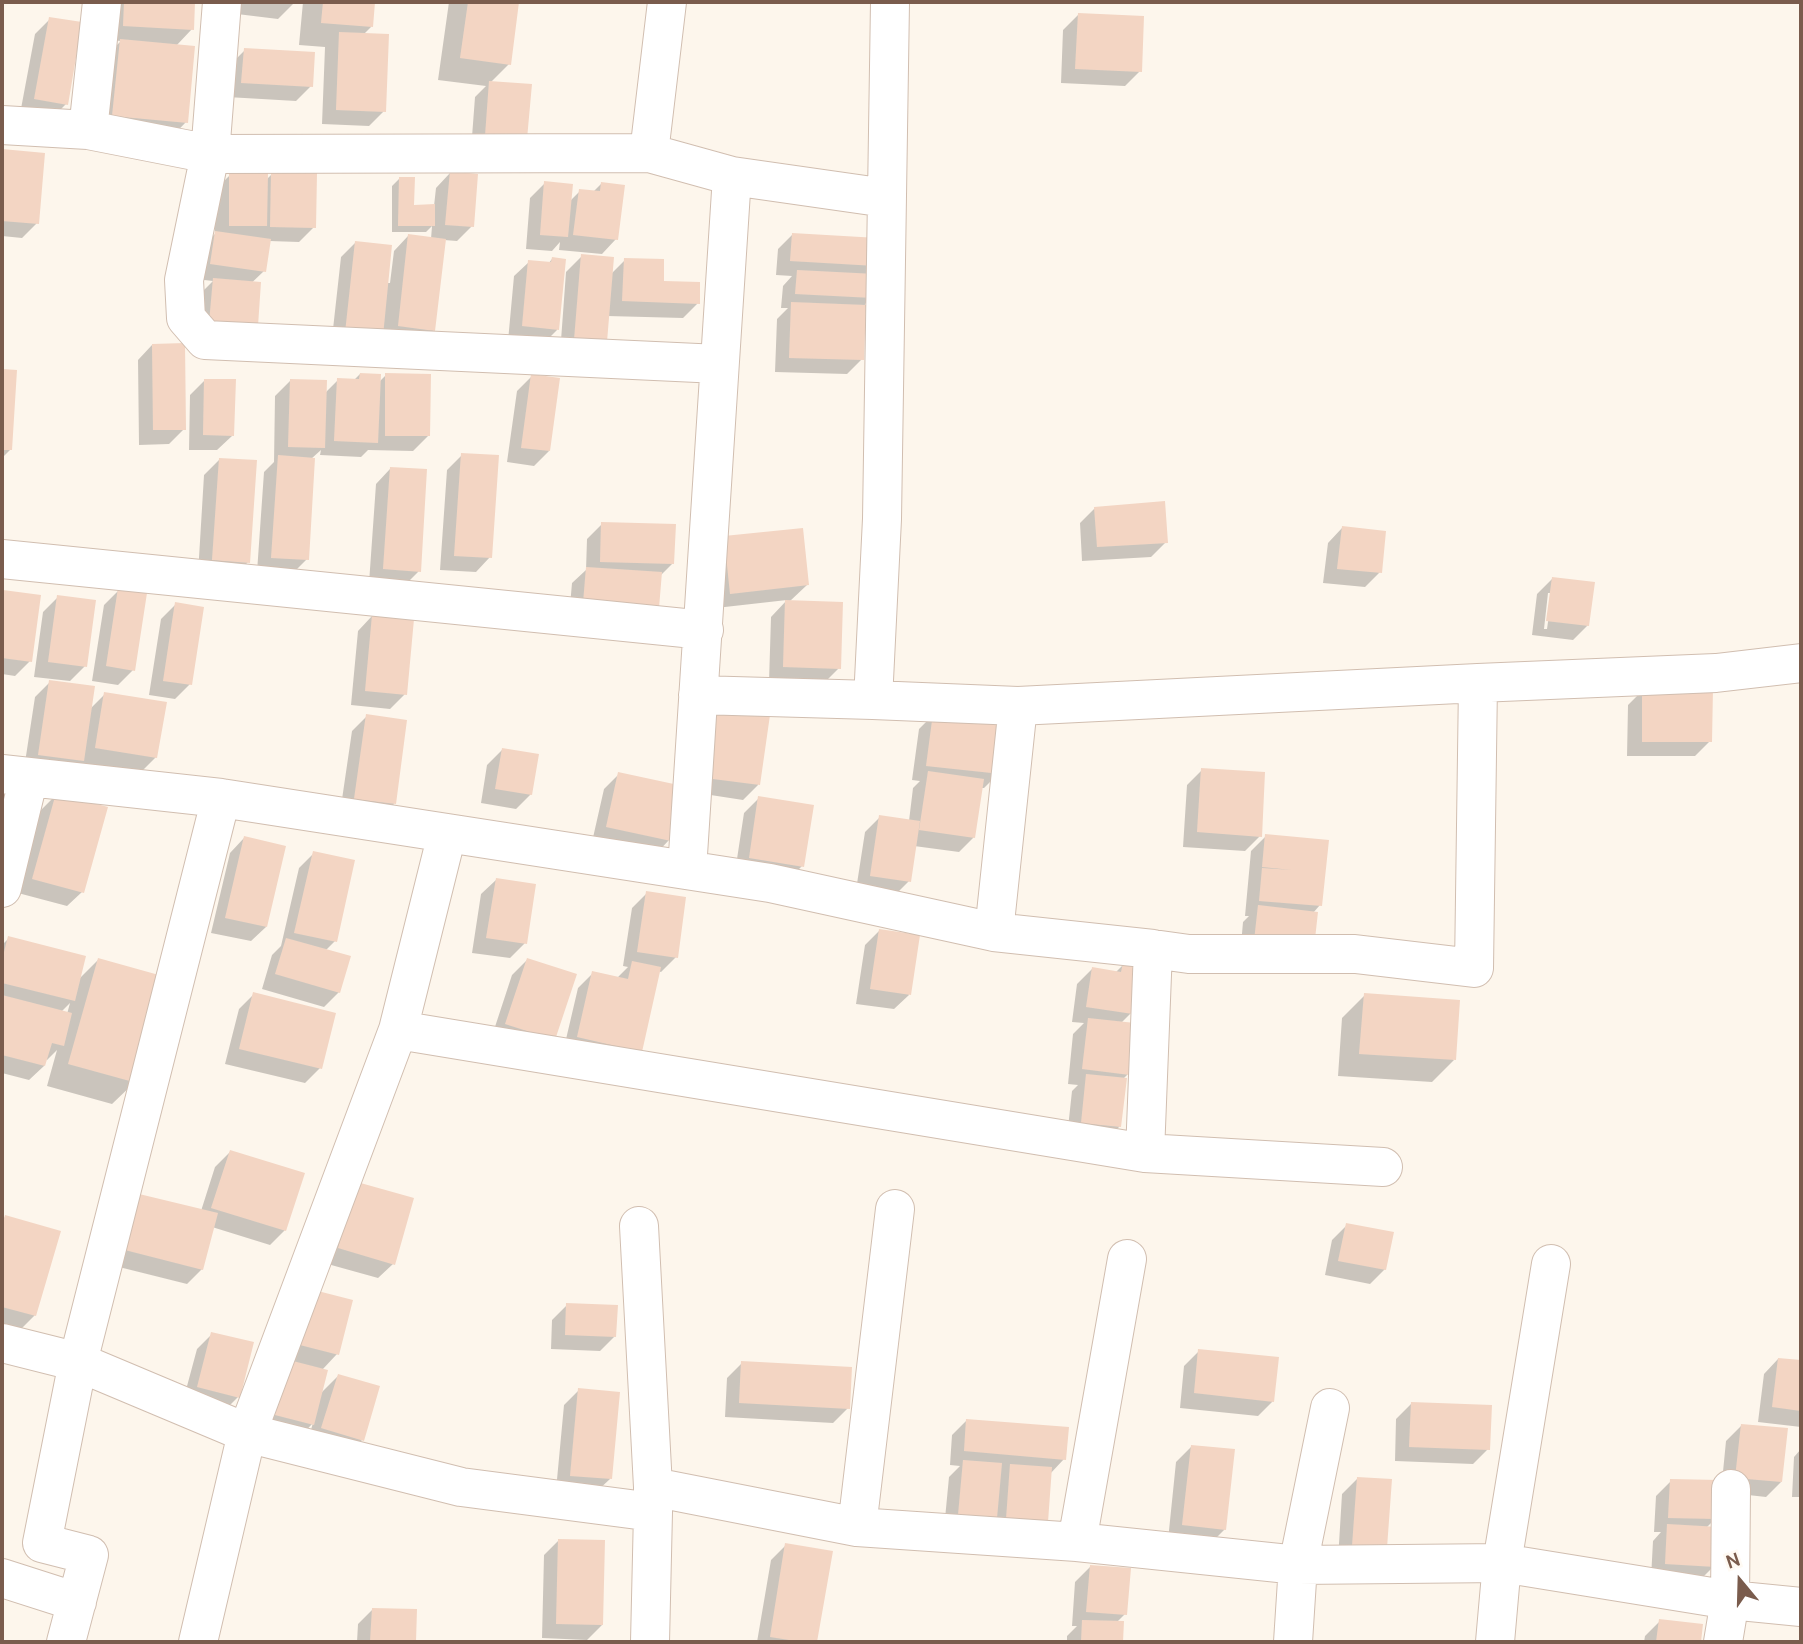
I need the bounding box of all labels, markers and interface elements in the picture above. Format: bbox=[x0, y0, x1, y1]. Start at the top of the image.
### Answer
north arrow bbox=[1705, 1546, 1775, 1616]
text: N bbox=[1723, 1548, 1743, 1574]

